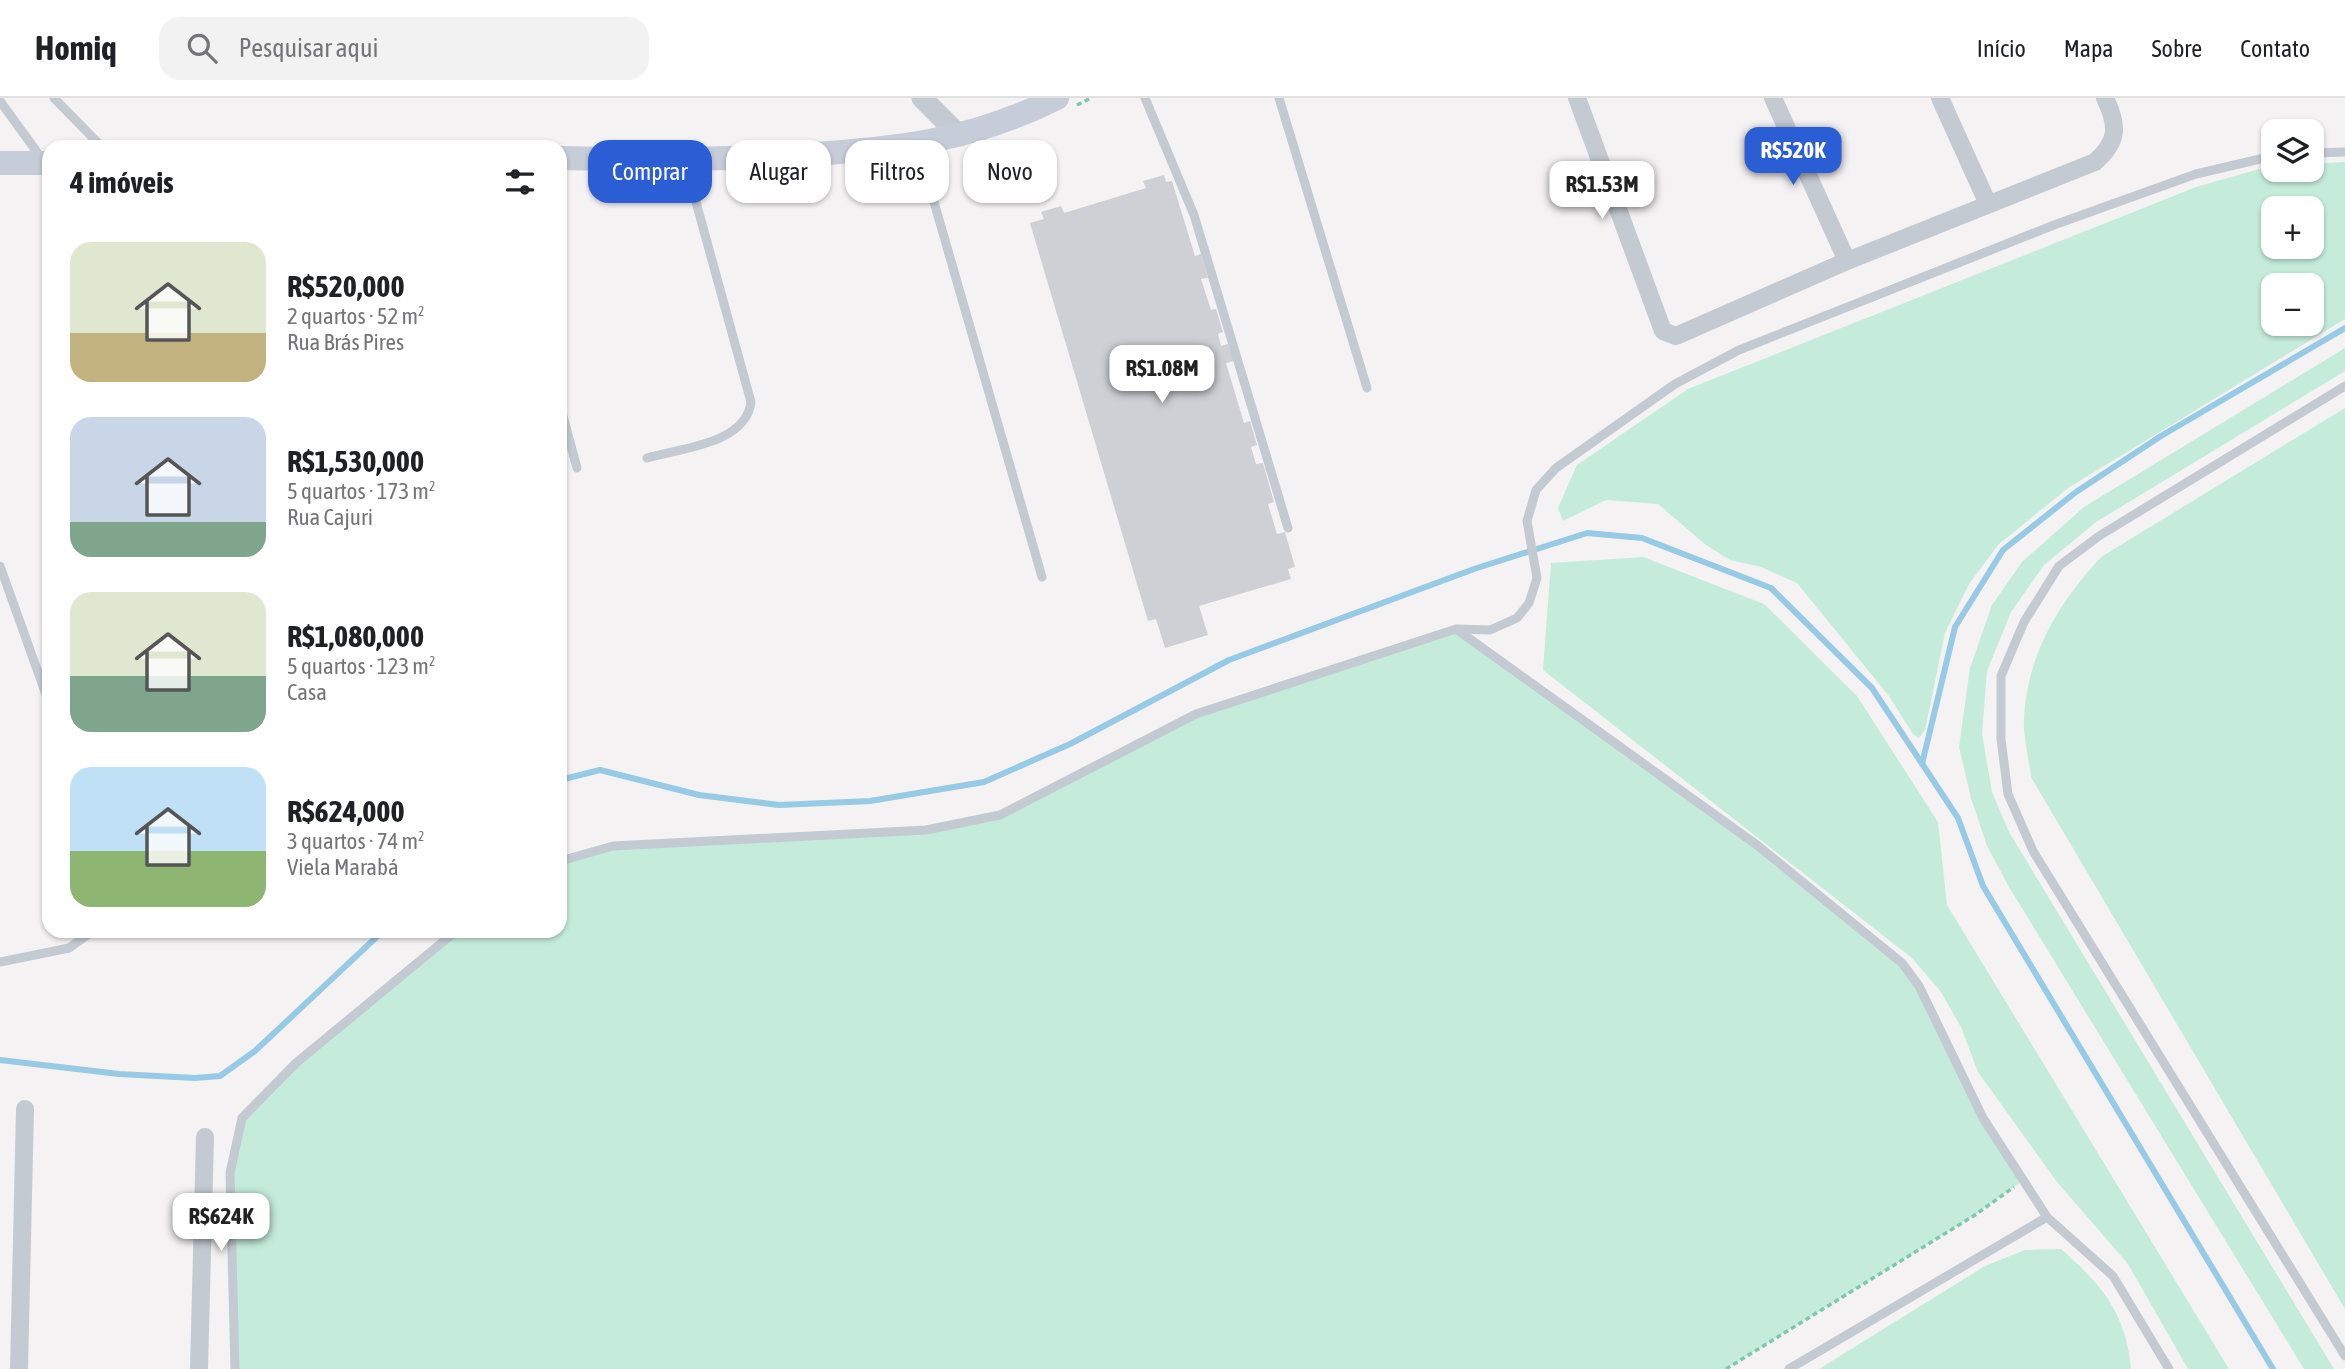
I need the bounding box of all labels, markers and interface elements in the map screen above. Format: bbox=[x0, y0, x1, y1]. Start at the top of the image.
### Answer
search box bbox=[159, 17, 649, 80]
text: Homiq bbox=[35, 29, 117, 67]
icon: search bbox=[183, 29, 221, 67]
text: Pesquisar aqui bbox=[239, 33, 378, 63]
text: Início bbox=[1977, 35, 2026, 62]
text: Mapa bbox=[2064, 35, 2114, 62]
text: Sobre bbox=[2152, 35, 2202, 62]
text: Contato bbox=[2240, 35, 2310, 62]
map controls bbox=[2261, 119, 2324, 336]
button: layers bbox=[2261, 119, 2324, 182]
pin: R$520K bbox=[1736, 127, 1850, 187]
text: R$520K bbox=[1761, 137, 1825, 163]
chip: Comprar bbox=[588, 140, 712, 203]
chip: Alugar bbox=[726, 140, 831, 203]
chip: Filtros bbox=[845, 140, 949, 203]
chip: Novo bbox=[963, 140, 1057, 203]
pin: R$1.53M bbox=[1537, 162, 1667, 221]
icon: filters bbox=[501, 163, 539, 201]
text: 4 imóveis bbox=[70, 165, 174, 199]
text: R$1.53M bbox=[1565, 171, 1639, 197]
button: + bbox=[2261, 196, 2324, 259]
text: R$520,000 bbox=[287, 269, 405, 303]
icon: home bbox=[126, 270, 210, 354]
button: − bbox=[2261, 273, 2324, 336]
text: 2 quartos · 52 m² bbox=[287, 303, 425, 329]
text: Rua Brás Pires bbox=[287, 329, 404, 355]
pin: R$1.08M bbox=[1097, 345, 1227, 405]
text: R$1.08M bbox=[1125, 355, 1199, 381]
text: R$1,530,000 bbox=[287, 444, 424, 478]
icon: home bbox=[126, 445, 210, 529]
text: 5 quartos · 173 m² bbox=[287, 478, 435, 504]
text: Rua Cajuri bbox=[287, 504, 373, 530]
text: R$1,080,000 bbox=[287, 619, 424, 653]
icon: home bbox=[126, 620, 210, 704]
text: 5 quartos · 123 m² bbox=[287, 653, 435, 679]
text: Casa bbox=[287, 679, 327, 705]
text: R$624,000 bbox=[287, 794, 405, 828]
icon: home bbox=[126, 795, 210, 879]
text: 3 quartos · 74 m² bbox=[287, 828, 425, 854]
text: Viela Marabá bbox=[287, 854, 399, 880]
pin: R$624K bbox=[164, 1194, 278, 1253]
text: R$624K bbox=[189, 1203, 253, 1229]

